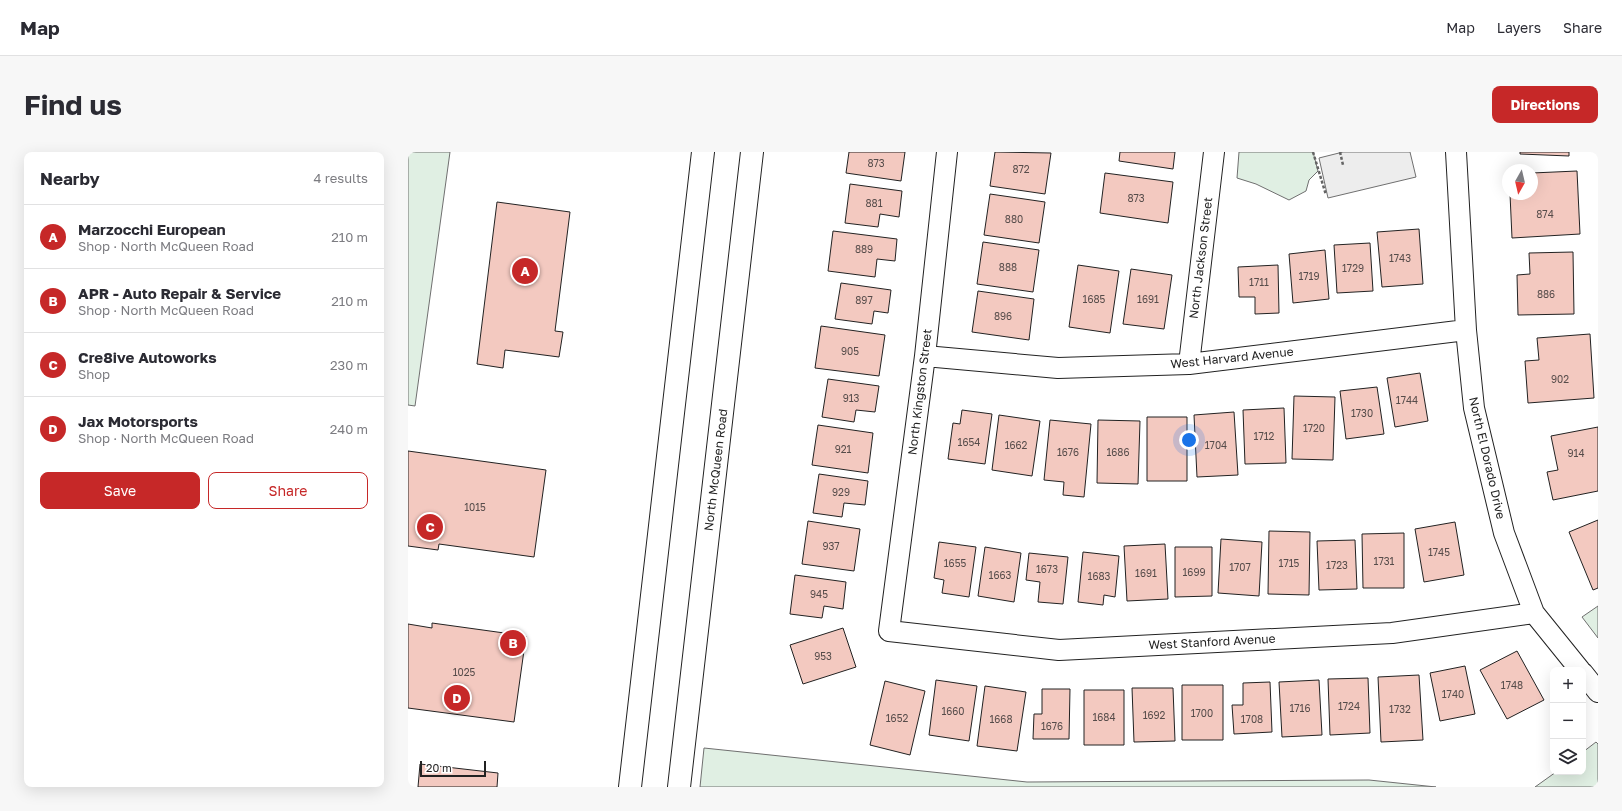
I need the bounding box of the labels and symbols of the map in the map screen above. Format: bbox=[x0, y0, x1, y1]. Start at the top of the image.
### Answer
house number: 873 bbox=[867, 157, 885, 169]
house number: 872 bbox=[1012, 163, 1030, 175]
north arrow bbox=[1502, 164, 1538, 200]
house number: 873 bbox=[1127, 192, 1145, 204]
street label: North Jackson Street bbox=[1186, 196, 1215, 320]
house number: 881 bbox=[865, 197, 883, 209]
house number: 874 bbox=[1536, 208, 1554, 220]
house number: 880 bbox=[1005, 213, 1023, 225]
house number: 889 bbox=[855, 243, 873, 255]
house number: 1743 bbox=[1389, 252, 1411, 264]
pin: A bbox=[512, 256, 538, 286]
house number: 888 bbox=[999, 261, 1017, 273]
house number: 1729 bbox=[1342, 262, 1364, 274]
house number: 1719 bbox=[1298, 270, 1320, 282]
house number: 1711 bbox=[1249, 276, 1269, 288]
house number: 886 bbox=[1537, 288, 1555, 300]
house number: 1685 bbox=[1083, 293, 1106, 305]
house number: 1691 bbox=[1137, 293, 1159, 305]
house number: 897 bbox=[855, 294, 873, 306]
house number: 896 bbox=[994, 310, 1012, 322]
street label: North Kingston Street bbox=[904, 328, 935, 456]
street label: West Harvard Avenue bbox=[1170, 344, 1294, 371]
house number: 905 bbox=[841, 345, 859, 357]
house number: 902 bbox=[1551, 373, 1569, 385]
house number: 913 bbox=[843, 392, 860, 404]
house number: 1744 bbox=[1396, 394, 1418, 406]
street label: North El Dorado Drive bbox=[1466, 395, 1509, 520]
house number: 1730 bbox=[1351, 407, 1373, 419]
street label: North McQueen Road bbox=[701, 408, 730, 532]
house number: 1720 bbox=[1303, 422, 1325, 434]
your location bbox=[1179, 430, 1199, 450]
house number: 1712 bbox=[1254, 430, 1275, 442]
house number: 1654 bbox=[958, 436, 980, 448]
house number: 1662 bbox=[1005, 439, 1028, 451]
house number: 1704 bbox=[1205, 439, 1227, 451]
house number: 921 bbox=[835, 443, 851, 455]
house number: 1676 bbox=[1057, 446, 1079, 458]
house number: 1686 bbox=[1106, 446, 1130, 458]
house number: 914 bbox=[1568, 447, 1585, 459]
house number: 929 bbox=[832, 486, 850, 498]
house number: 1015 bbox=[464, 501, 486, 513]
pin: C bbox=[417, 512, 443, 542]
house number: 937 bbox=[822, 540, 840, 552]
house number: 1745 bbox=[1428, 546, 1450, 558]
house number: 1731 bbox=[1374, 555, 1395, 567]
house number: 1655 bbox=[944, 557, 966, 569]
house number: 1715 bbox=[1279, 557, 1300, 569]
house number: 1723 bbox=[1326, 559, 1348, 571]
house number: 1707 bbox=[1229, 561, 1251, 573]
house number: 1673 bbox=[1036, 563, 1058, 575]
house number: 1699 bbox=[1183, 566, 1206, 578]
house number: 1691 bbox=[1135, 567, 1157, 579]
house number: 1663 bbox=[989, 569, 1012, 581]
house number: 1683 bbox=[1088, 570, 1111, 582]
house number: 945 bbox=[810, 588, 828, 600]
pin: B bbox=[500, 628, 526, 658]
street label: West Stanford Avenue bbox=[1148, 631, 1276, 652]
house number: 953 bbox=[814, 650, 832, 662]
house number: 1025 bbox=[453, 666, 476, 678]
house number: 1748 bbox=[1501, 679, 1523, 691]
pin: D bbox=[444, 683, 470, 713]
house number: 1740 bbox=[1442, 688, 1464, 700]
house number: 1724 bbox=[1338, 700, 1360, 712]
house number: 1716 bbox=[1289, 702, 1311, 714]
house number: 1732 bbox=[1389, 703, 1411, 715]
house number: 1660 bbox=[941, 705, 965, 717]
house number: 1700 bbox=[1191, 707, 1213, 719]
house number: 1692 bbox=[1143, 709, 1166, 721]
house number: 1684 bbox=[1092, 711, 1116, 723]
house number: 1652 bbox=[886, 712, 908, 724]
house number: 1668 bbox=[989, 713, 1013, 725]
house number: 1708 bbox=[1241, 713, 1263, 725]
house number: 1676 bbox=[1041, 720, 1063, 732]
scale bar bbox=[420, 759, 486, 778]

